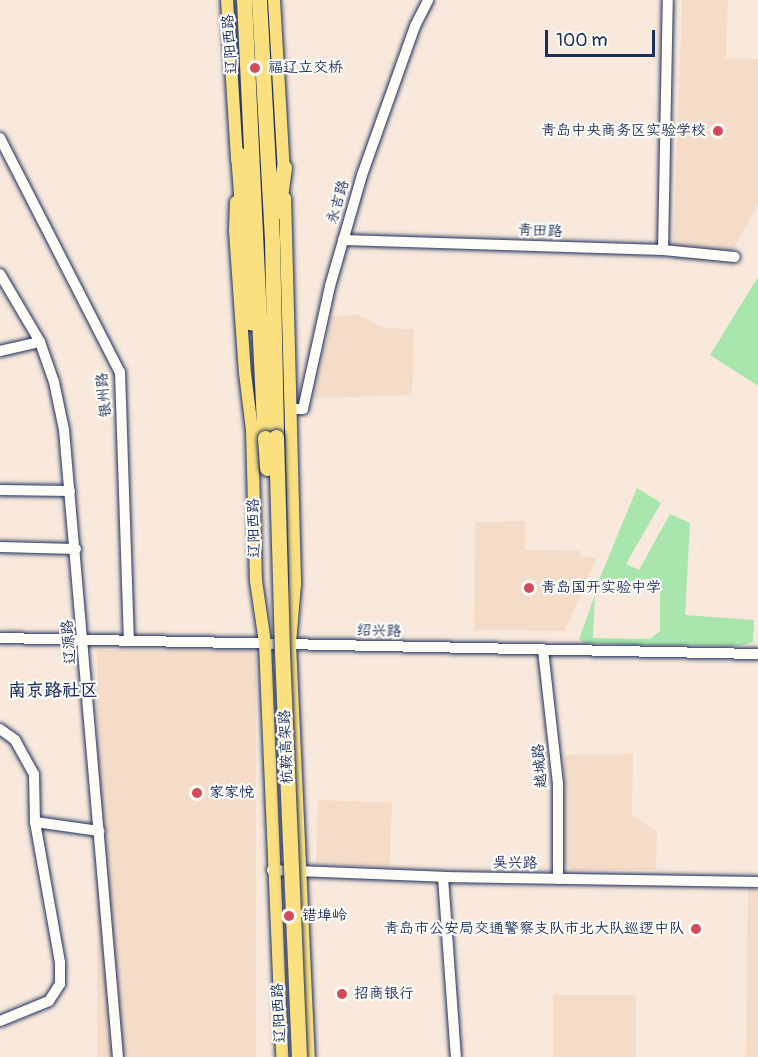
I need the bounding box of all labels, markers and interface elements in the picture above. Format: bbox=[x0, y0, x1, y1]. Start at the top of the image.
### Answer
street label: 辽阳西路 bbox=[219, 13, 241, 75]
scale bar bbox=[548, 18, 658, 56]
text: 100 m bbox=[556, 29, 608, 52]
marker: 福辽立交桥 bbox=[246, 59, 264, 77]
place label: 福辽立交桥 bbox=[268, 59, 343, 77]
place label: 青岛中央商务区实验学校 bbox=[541, 122, 706, 140]
marker: 青岛中央商务区实验学校 bbox=[711, 124, 725, 138]
street label: 永吉路 bbox=[323, 178, 353, 226]
street label: 青田路 bbox=[517, 221, 563, 241]
street label: 银州路 bbox=[93, 372, 115, 418]
street label: 辽阳西路 bbox=[244, 498, 264, 558]
place label: 青岛国开实验中学 bbox=[541, 579, 661, 597]
marker: 青岛国开实验中学 bbox=[522, 581, 536, 595]
street label: 辽源路 bbox=[58, 619, 80, 665]
street label: 绍兴路 bbox=[356, 622, 402, 640]
district label: 南京路社区 bbox=[8, 680, 98, 702]
street label: 杭鞍高架路 bbox=[276, 709, 296, 785]
street label: 越城路 bbox=[529, 743, 551, 789]
place label: 家家悦 bbox=[209, 784, 254, 802]
marker: 家家悦 bbox=[190, 786, 204, 800]
street label: 吴兴路 bbox=[492, 854, 538, 872]
marker: 错埠岭 bbox=[280, 907, 298, 925]
place label: 错埠岭 bbox=[302, 907, 347, 925]
place label: 青岛市公安局交通警察支队市北大队巡逻中队 bbox=[384, 920, 684, 938]
marker: 青岛市公安局交通警察支队市北大队巡逻中队 bbox=[689, 922, 703, 936]
street label: 辽阳西路 bbox=[268, 983, 290, 1043]
place label: 招商银行 bbox=[354, 985, 414, 1003]
marker: 招商银行 bbox=[335, 987, 349, 1001]

